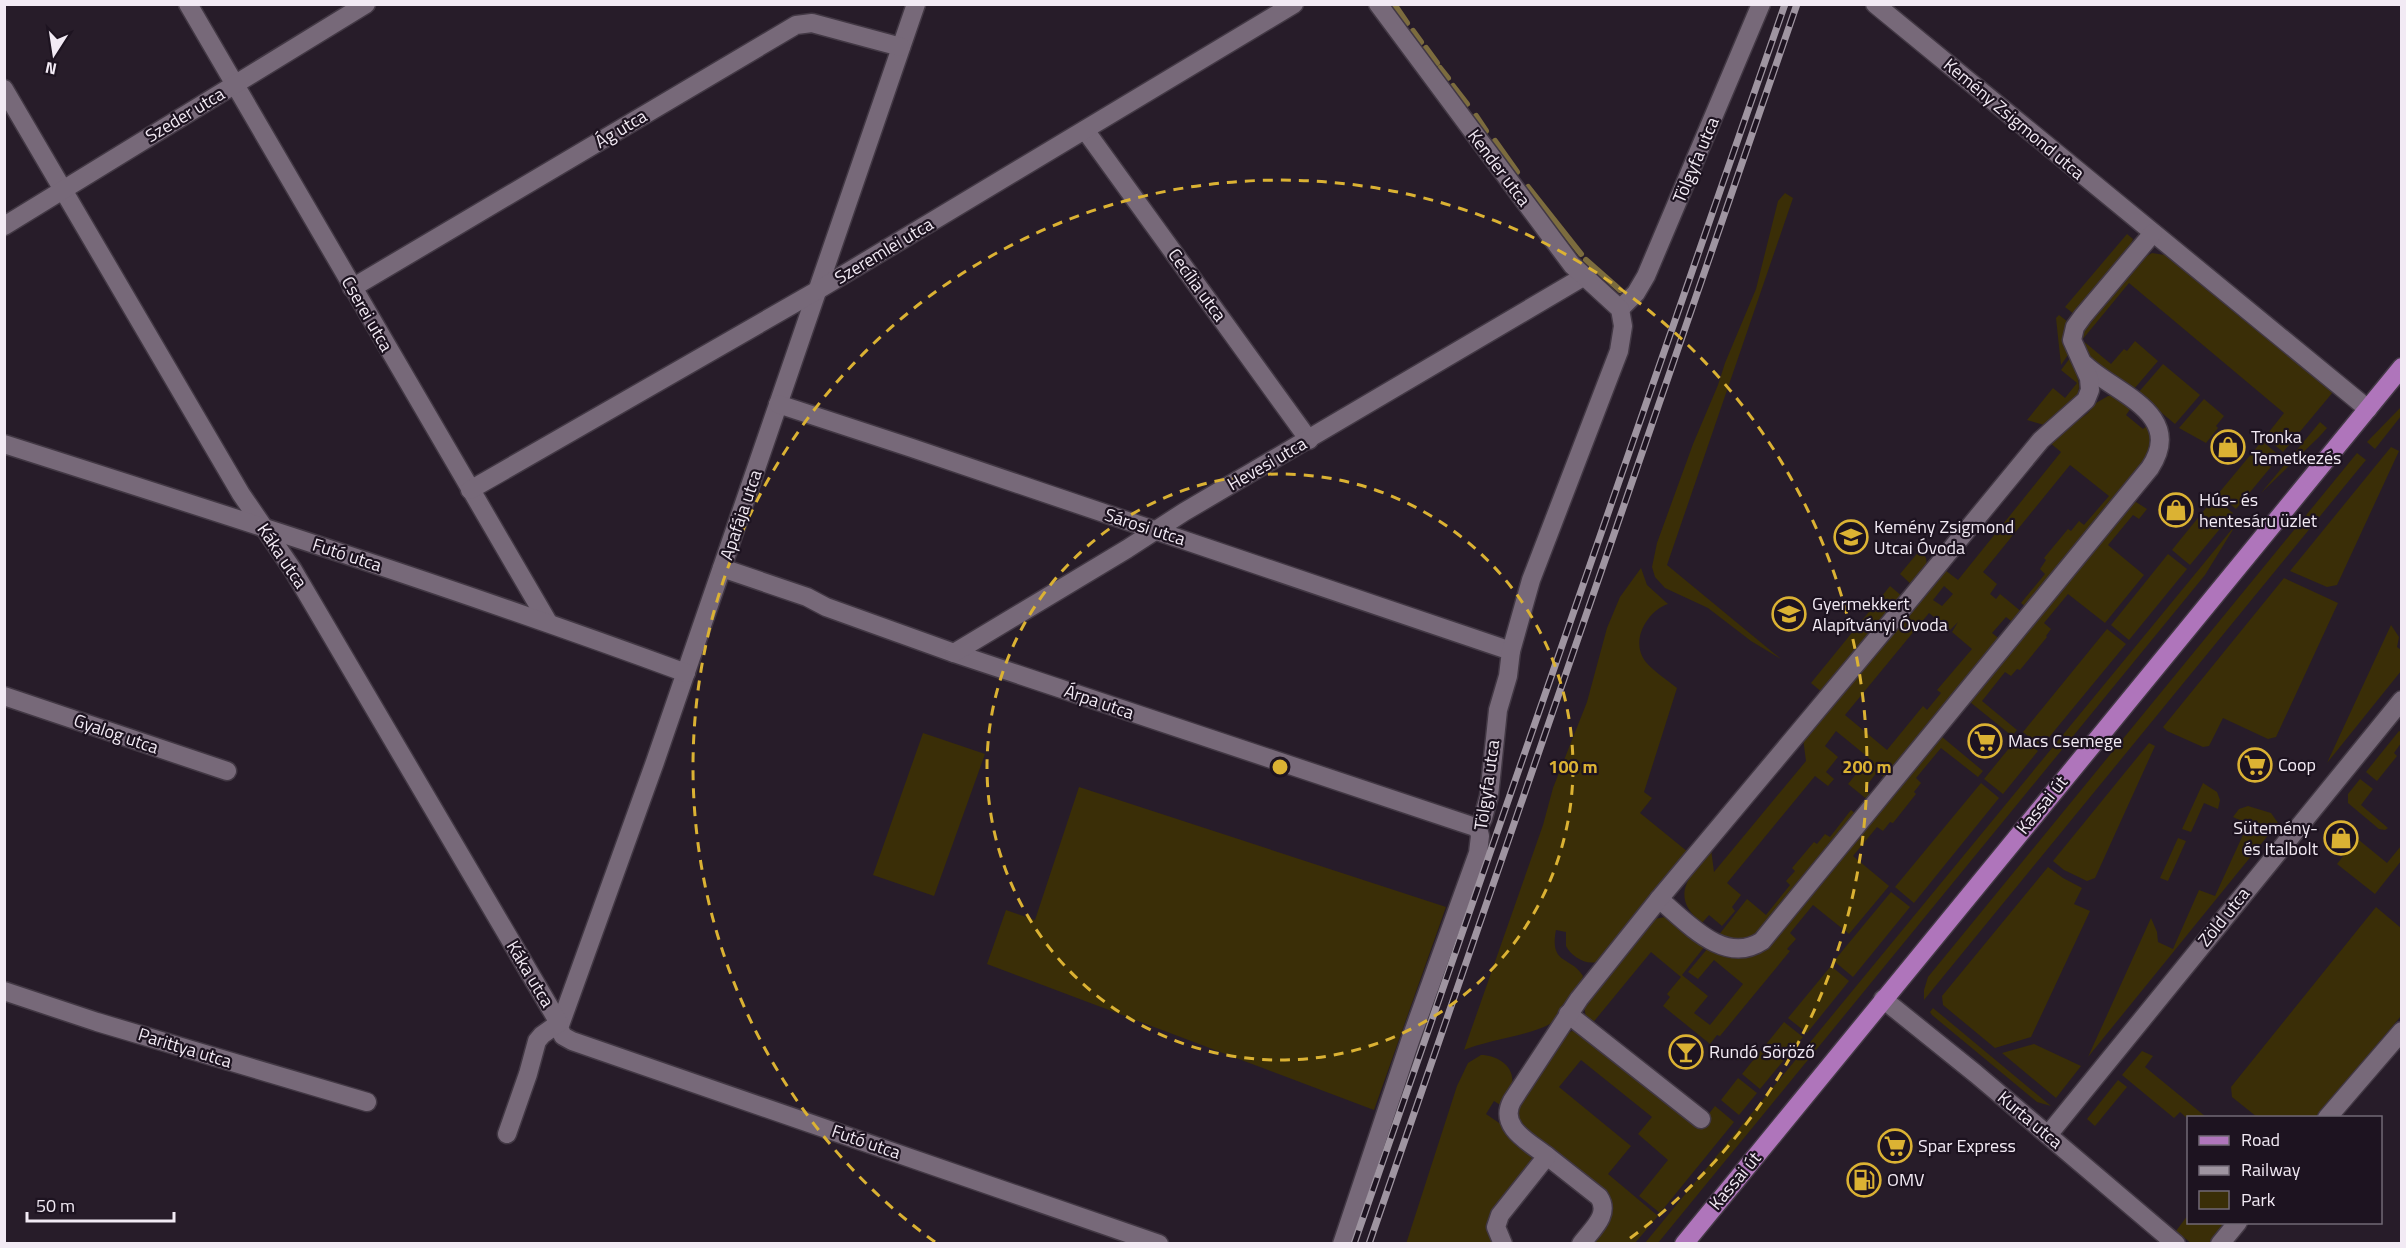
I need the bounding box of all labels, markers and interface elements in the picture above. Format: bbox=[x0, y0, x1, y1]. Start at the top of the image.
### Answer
north arrow bbox=[24, 24, 84, 84]
street label: Kemény Zsigmond utca bbox=[1938, 51, 2091, 186]
text: N bbox=[43, 56, 59, 82]
street label: Szeder utca bbox=[140, 80, 230, 149]
street label: Ág utca bbox=[590, 102, 652, 155]
street label: Tölgyfa utca bbox=[1665, 113, 1726, 207]
street label: Kender utca bbox=[1461, 124, 1537, 212]
street label: Szeremlei utca bbox=[829, 210, 938, 291]
street label: Cecília utca bbox=[1162, 243, 1233, 327]
street label: Cserei utca bbox=[335, 271, 400, 356]
place label: Tronka Temetkezés bbox=[2251, 423, 2341, 471]
shop icon: Tronka Temetkezés bbox=[2210, 429, 2246, 465]
street label: Hevesi utca bbox=[1222, 430, 1311, 497]
street label: Apafája utca bbox=[712, 466, 769, 564]
place label: Hús- és hentesáru üzlet bbox=[2199, 486, 2318, 534]
shop icon: Hús- és hentesáru üzlet bbox=[2158, 492, 2194, 528]
street label: Sárosi utca bbox=[1101, 501, 1189, 552]
place label: Kemény Zsigmond Utcai Óvoda bbox=[1874, 513, 2014, 561]
street label: Káka utca bbox=[251, 518, 314, 594]
school or university icon: Kemény Zsigmond Utcai Óvoda bbox=[1833, 519, 1869, 555]
street label: Futó utca bbox=[309, 531, 385, 578]
place label: Gyermekkert Alapítványi Óvoda bbox=[1812, 590, 1948, 638]
school or university icon: Gyermekkert Alapítványi Óvoda bbox=[1771, 596, 1807, 632]
street label: Árpa utca bbox=[1061, 677, 1138, 726]
street label: Gyalog utca bbox=[70, 706, 162, 761]
supermarket icon: Macs Csemege bbox=[1967, 723, 2003, 759]
place label: Macs Csemege bbox=[2008, 727, 2122, 754]
street label: Tölgyfa utca bbox=[1467, 738, 1506, 832]
supermarket icon: Coop bbox=[2237, 747, 2273, 783]
place label: Coop bbox=[2278, 751, 2316, 778]
text: 100 m bbox=[1548, 753, 1598, 780]
text: 200 m bbox=[1842, 753, 1892, 780]
centre of rings bbox=[1270, 757, 1290, 777]
street label: Kassai út bbox=[2009, 769, 2074, 840]
place label: Sütemény- és Italbolt bbox=[2233, 814, 2319, 862]
shop icon: Sütemény- és Italbolt bbox=[2323, 820, 2359, 856]
street label: Zöld utca bbox=[2191, 881, 2256, 952]
street label: Káka utca bbox=[500, 935, 561, 1012]
street label: Parittya utca bbox=[135, 1020, 235, 1075]
bar icon: Rundó Söröző bbox=[1668, 1034, 1704, 1070]
place label: Rundó Söröző bbox=[1709, 1038, 1815, 1065]
street label: Kurta utca bbox=[1992, 1084, 2069, 1155]
legend bbox=[2187, 1116, 2382, 1224]
street label: Futó utca bbox=[828, 1117, 904, 1166]
text: Road bbox=[2241, 1126, 2280, 1153]
supermarket icon: Spar Express bbox=[1877, 1128, 1913, 1164]
place label: Spar Express bbox=[1918, 1132, 2016, 1159]
street label: Kassai út bbox=[1702, 1145, 1768, 1216]
text: Railway bbox=[2241, 1156, 2301, 1183]
fuel station icon: OMV bbox=[1846, 1162, 1882, 1198]
place label: OMV bbox=[1887, 1166, 1925, 1193]
scale bar bbox=[27, 1185, 174, 1223]
text: Park bbox=[2241, 1186, 2276, 1213]
text: 50 m bbox=[36, 1192, 75, 1219]

